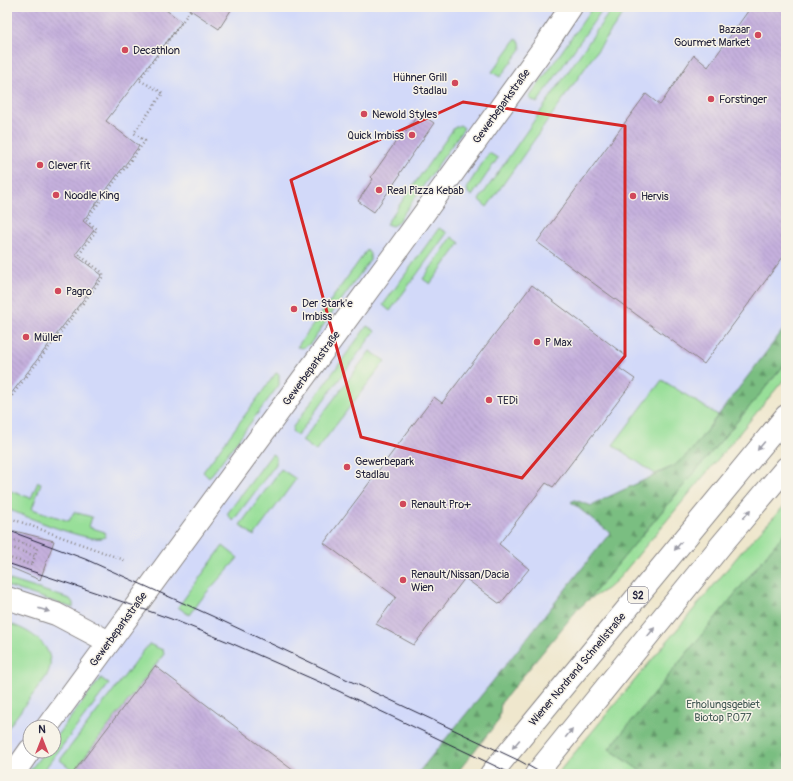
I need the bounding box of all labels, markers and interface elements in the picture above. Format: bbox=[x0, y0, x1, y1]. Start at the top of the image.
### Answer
place label: Bazaar Gourmet Market bbox=[674, 23, 751, 49]
marker: Bazaar Gourmet Market bbox=[753, 30, 763, 40]
place label: Decathlon bbox=[133, 44, 180, 57]
marker: Decathlon bbox=[120, 45, 130, 55]
street label: Gewerbeparkstraße bbox=[470, 66, 533, 146]
place label: Hühner Grill Stadlau bbox=[393, 71, 447, 97]
marker: Hühner Grill Stadlau bbox=[450, 78, 460, 88]
place label: Forstinger bbox=[719, 93, 767, 106]
marker: Forstinger bbox=[706, 94, 716, 104]
place label: Newold Styles bbox=[372, 108, 437, 121]
marker: Newold Styles bbox=[359, 109, 369, 119]
place label: Quick Imbiss bbox=[347, 129, 404, 142]
marker: Quick Imbiss bbox=[407, 130, 417, 140]
place label: Clever fit bbox=[48, 159, 91, 172]
marker: Clever fit bbox=[35, 160, 45, 170]
place label: Real Pizza Kebab bbox=[387, 184, 464, 197]
marker: Real Pizza Kebab bbox=[374, 185, 384, 195]
place label: Noodle King bbox=[64, 189, 120, 202]
marker: Noodle King bbox=[51, 190, 61, 200]
place label: Hervis bbox=[641, 190, 669, 203]
marker: Hervis bbox=[628, 191, 638, 201]
place label: Pagro bbox=[66, 285, 92, 298]
marker: Pagro bbox=[53, 286, 63, 296]
place label: Der Stark'e Imbiss bbox=[302, 297, 353, 323]
marker: Der Stark'e Imbiss bbox=[289, 304, 299, 314]
street label: Gewerbeparkstraße bbox=[280, 328, 343, 408]
place label: Müller bbox=[34, 331, 62, 344]
marker: Müller bbox=[21, 332, 31, 342]
place label: P Max bbox=[545, 336, 572, 349]
marker: P Max bbox=[532, 337, 542, 347]
place label: TEDi bbox=[497, 394, 518, 407]
marker: TEDi bbox=[484, 395, 494, 405]
one-way arrow bbox=[757, 440, 766, 451]
place label: Gewerbepark Stadlau bbox=[355, 455, 415, 481]
marker: Gewerbepark Stadlau bbox=[342, 462, 352, 472]
place label: Renault Pro+ bbox=[411, 498, 471, 511]
marker: Renault Pro+ bbox=[398, 499, 408, 509]
one-way arrow bbox=[743, 509, 752, 520]
one-way arrow bbox=[674, 541, 683, 551]
place label: Renault/Nissan/Dacia Wien bbox=[411, 568, 509, 594]
marker: Renault/Nissan/Dacia Wien bbox=[398, 575, 408, 585]
road number: S2 bbox=[628, 587, 648, 603]
street label: Gewerbeparkstraße bbox=[87, 589, 150, 669]
one-way arrow bbox=[38, 607, 50, 613]
street label: Wiener Nordrand Schnellstraße bbox=[526, 610, 629, 728]
one-way arrow bbox=[647, 626, 656, 637]
park label: Erholungsgebiet Biotop P077 bbox=[686, 698, 760, 724]
north arrow bbox=[22, 719, 62, 759]
text: N bbox=[38, 723, 46, 736]
one-way arrow bbox=[565, 727, 574, 738]
one-way arrow bbox=[511, 738, 520, 749]

